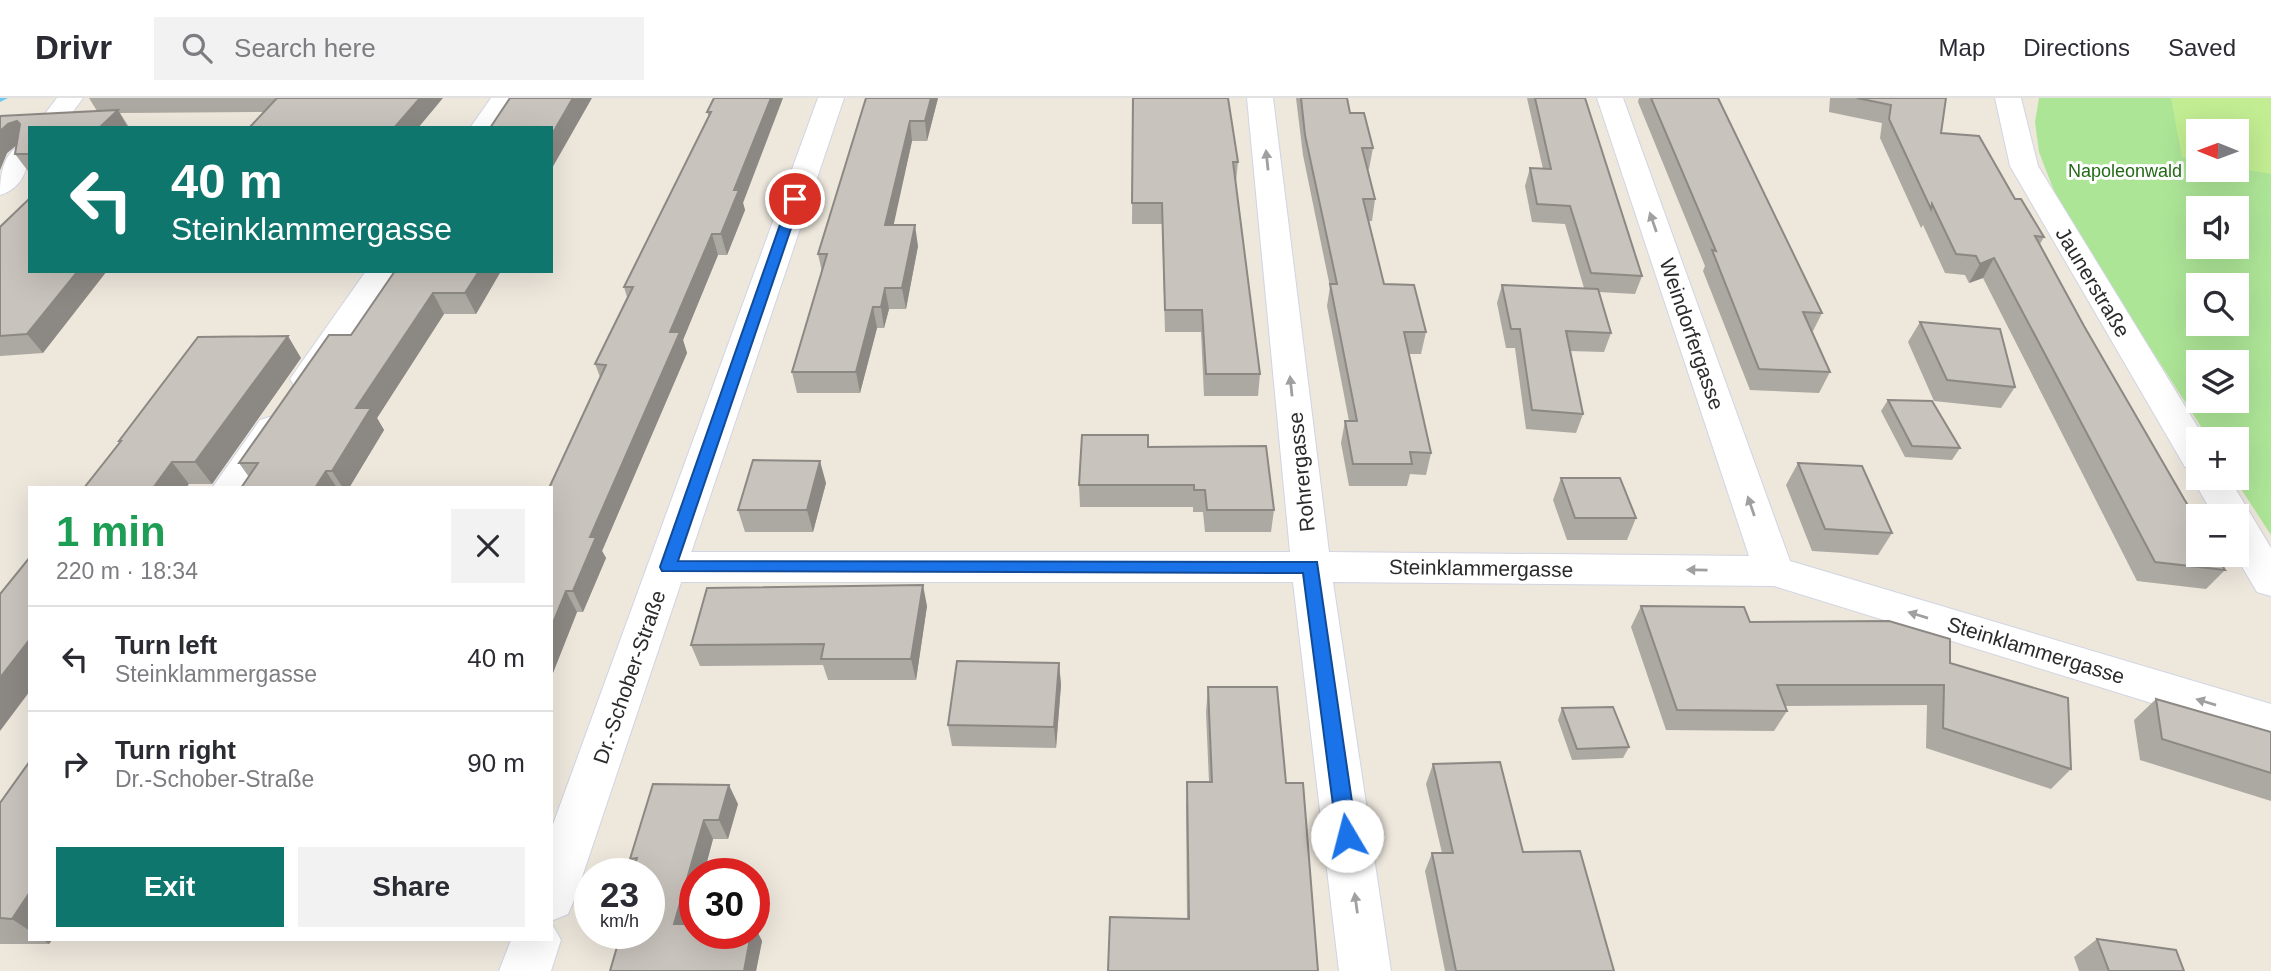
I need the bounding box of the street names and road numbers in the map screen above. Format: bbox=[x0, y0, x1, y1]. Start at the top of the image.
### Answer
street label: Jaunerstraße bbox=[2051, 223, 2135, 341]
street label: Weindorfergasse bbox=[1655, 255, 1729, 413]
street label: Rohrergasse bbox=[1283, 411, 1319, 533]
street label: Steinklammergasse bbox=[1389, 555, 1573, 581]
street label: Dr.-Schober-Straße bbox=[588, 587, 670, 767]
street label: Steinklammergasse bbox=[1944, 612, 2128, 688]

